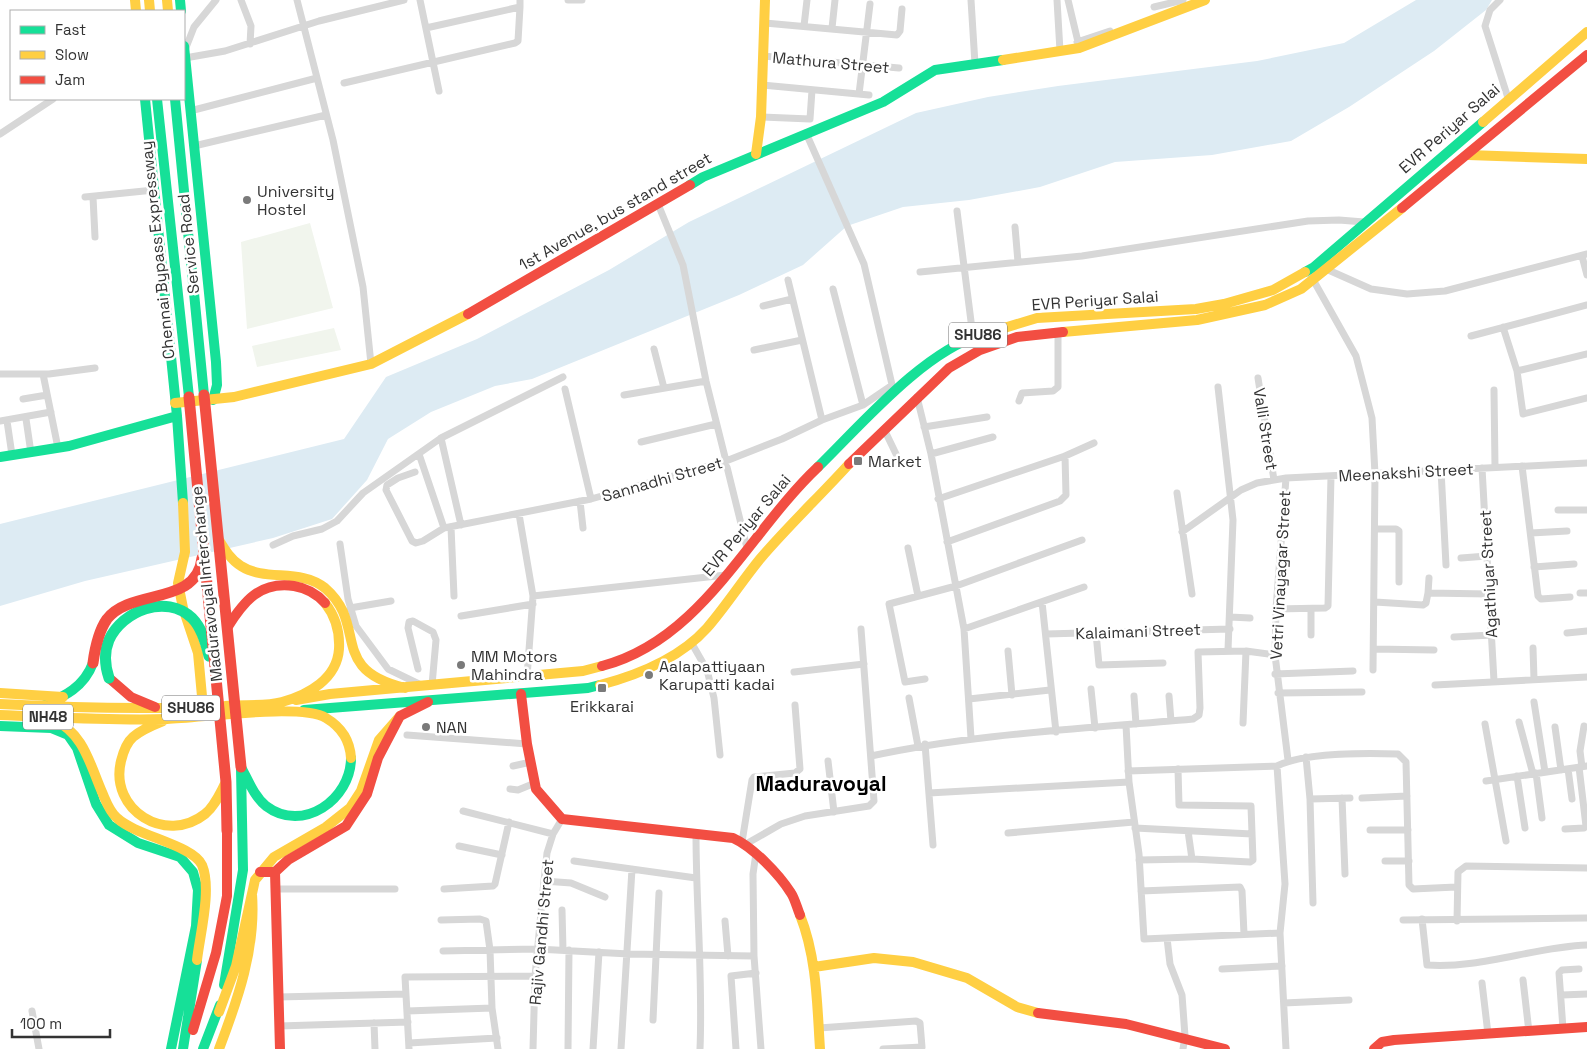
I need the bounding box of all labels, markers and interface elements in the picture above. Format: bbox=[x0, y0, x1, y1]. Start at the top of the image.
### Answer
legend bbox=[10, 10, 185, 100]
text: Fast bbox=[55, 20, 86, 39]
text: Slow bbox=[55, 45, 89, 64]
street label: Mathura Street bbox=[772, 47, 890, 78]
text: Jam bbox=[55, 70, 85, 89]
street label: EVR Periyar Salai bbox=[1394, 79, 1504, 178]
street label: Chennai Bypass Expressway bbox=[136, 140, 179, 360]
street label: 1st Avenue, bus stand street bbox=[515, 148, 715, 275]
place label: University Hostel bbox=[257, 181, 335, 220]
street label: Service Road bbox=[173, 193, 204, 295]
marker: University Hostel bbox=[241, 194, 253, 206]
street label: EVR Periyar Salai bbox=[1031, 286, 1159, 315]
road number: SHU86 bbox=[949, 322, 1007, 348]
street label: Valli Street bbox=[1249, 386, 1282, 472]
place label: Market bbox=[868, 451, 922, 472]
street label: Sannadhi Street bbox=[599, 452, 725, 507]
marker: Market bbox=[852, 455, 864, 467]
street label: Meenakshi Street bbox=[1338, 458, 1474, 487]
street label: EVR Periyar Salai bbox=[697, 470, 795, 581]
street label: Maduravoyal Interchange bbox=[186, 485, 227, 683]
street label: Vetri Vinayagar Street bbox=[1266, 490, 1295, 660]
street label: Agathiyar Street bbox=[1475, 509, 1502, 639]
street label: Kalaimani Street bbox=[1075, 619, 1201, 644]
place label: MM Motors Mahindra bbox=[471, 646, 557, 685]
place label: Aalapattiyaan Karupatti kadai bbox=[659, 656, 775, 695]
marker: MM Motors Mahindra bbox=[455, 659, 467, 671]
marker: Aalapattiyaan Karupatti kadai bbox=[643, 669, 655, 681]
marker: Erikkarai bbox=[596, 682, 608, 694]
road number: SHU86 bbox=[162, 696, 220, 720]
place label: Erikkarai bbox=[570, 696, 634, 717]
road number: NH48 bbox=[23, 704, 73, 730]
place label: NAN bbox=[436, 717, 467, 738]
marker: NAN bbox=[420, 721, 432, 733]
district label: Maduravoyal bbox=[755, 770, 887, 797]
street label: Rajiv Gandhi Street bbox=[525, 858, 558, 1006]
scale bar bbox=[12, 1006, 110, 1038]
text: 100 m bbox=[20, 1014, 62, 1033]

